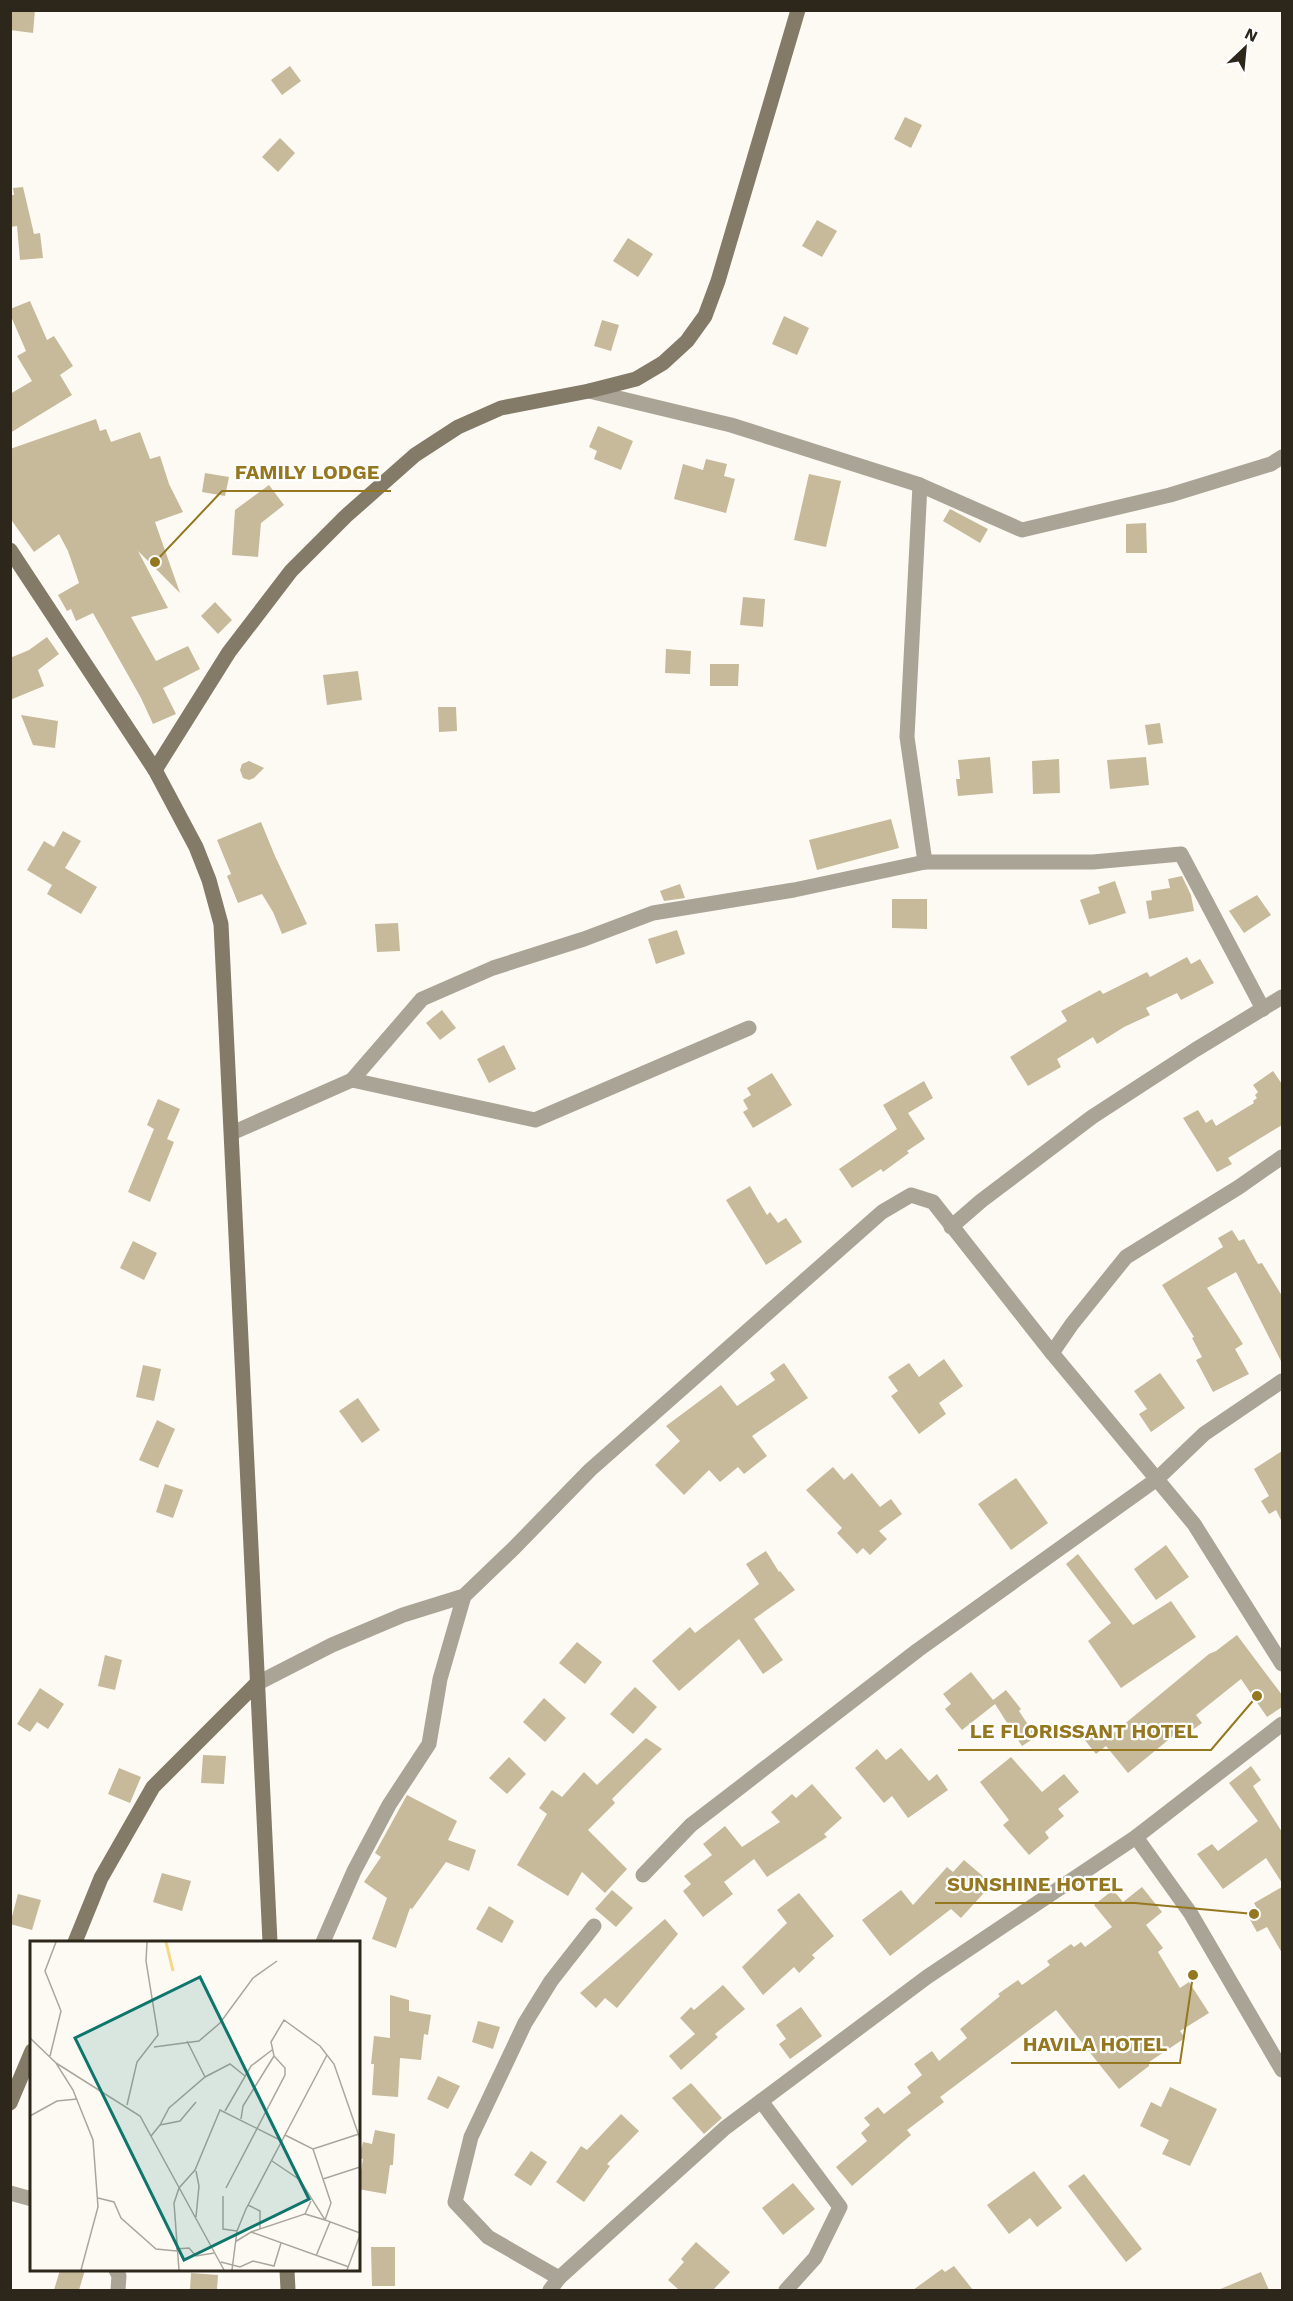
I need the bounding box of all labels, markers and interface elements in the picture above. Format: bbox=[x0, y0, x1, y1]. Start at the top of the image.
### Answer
north arrow bbox=[1215, 18, 1275, 78]
text: N bbox=[1242, 24, 1261, 46]
callout: FAMILY LODGE bbox=[222, 453, 391, 491]
text: FAMILY LODGE bbox=[235, 460, 379, 484]
callout: LE FLORISSANT HOTEL bbox=[958, 1712, 1211, 1750]
text: LE FLORISSANT HOTEL bbox=[970, 1719, 1198, 1743]
callout: SUNSHINE HOTEL bbox=[935, 1865, 1135, 1903]
text: SUNSHINE HOTEL bbox=[947, 1872, 1123, 1896]
inset map bbox=[30, 1941, 360, 2271]
callout: HAVILA HOTEL bbox=[1011, 2025, 1180, 2063]
text: HAVILA HOTEL bbox=[1023, 2032, 1167, 2056]

